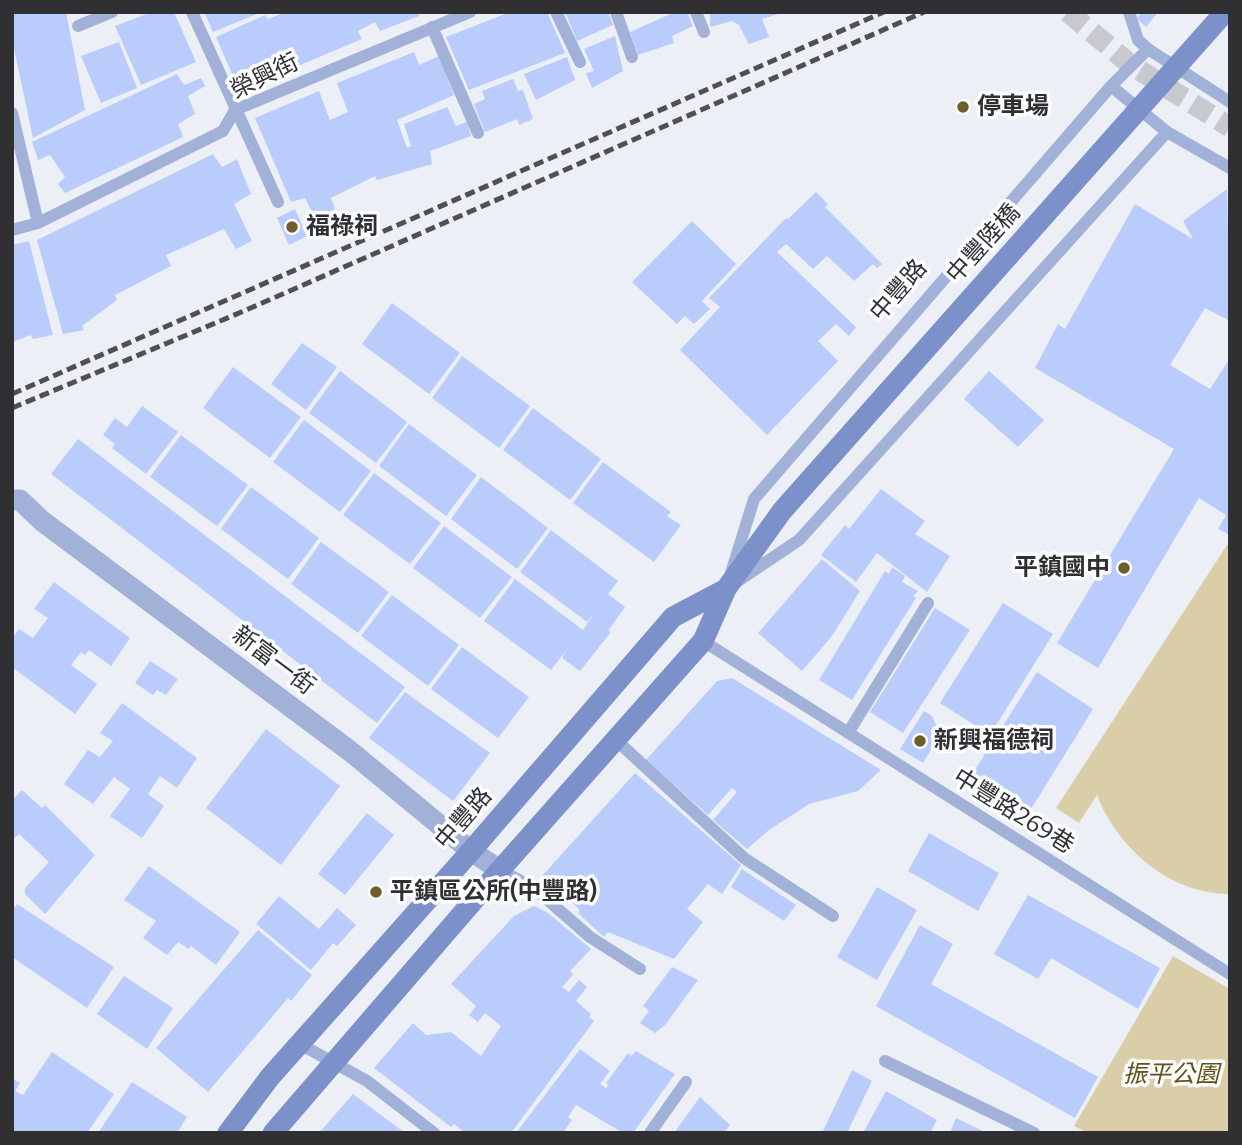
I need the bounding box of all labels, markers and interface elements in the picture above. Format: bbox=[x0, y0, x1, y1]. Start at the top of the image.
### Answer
street label: 榮興街 bbox=[226, 48, 304, 106]
place label: 停車場 bbox=[977, 93, 1049, 121]
marker: 停車場 bbox=[955, 99, 971, 115]
street label: 中豐陸橋 bbox=[941, 199, 1027, 289]
place label: 福祿祠 bbox=[306, 213, 378, 241]
marker: 福祿祠 bbox=[284, 219, 300, 235]
street label: 中豐路 bbox=[865, 254, 933, 328]
place label: 平鎮國中 bbox=[1014, 554, 1110, 582]
marker: 平鎮國中 bbox=[1116, 560, 1132, 576]
street label: 新富一街 bbox=[226, 621, 320, 701]
place label: 新興福德祠 bbox=[934, 727, 1054, 755]
marker: 新興福德祠 bbox=[912, 733, 928, 749]
street label: 中豐路269巷 bbox=[947, 763, 1079, 861]
street label: 中豐路 bbox=[430, 782, 498, 856]
place label: 平鎮區公所(中豐路) bbox=[390, 878, 597, 906]
marker: 平鎮區公所(中豐路) bbox=[368, 884, 384, 900]
park label: 振平公園 bbox=[1123, 1061, 1219, 1089]

